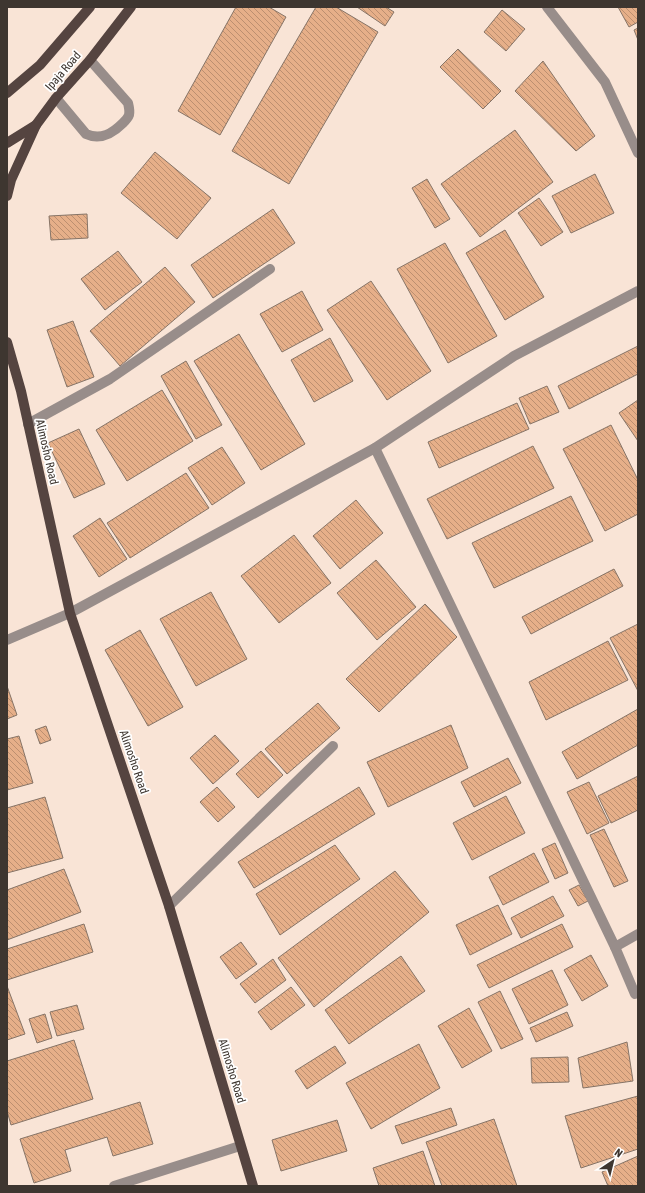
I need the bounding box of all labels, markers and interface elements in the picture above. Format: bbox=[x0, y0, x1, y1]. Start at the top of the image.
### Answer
street label: Ipaja Road bbox=[42, 49, 84, 93]
street label: Alimosho Road bbox=[33, 418, 61, 486]
street label: Alimosho Road bbox=[117, 728, 151, 796]
street label: Alimosho Road bbox=[216, 1037, 248, 1105]
north arrow bbox=[593, 1141, 633, 1181]
text: N bbox=[613, 1146, 625, 1160]

